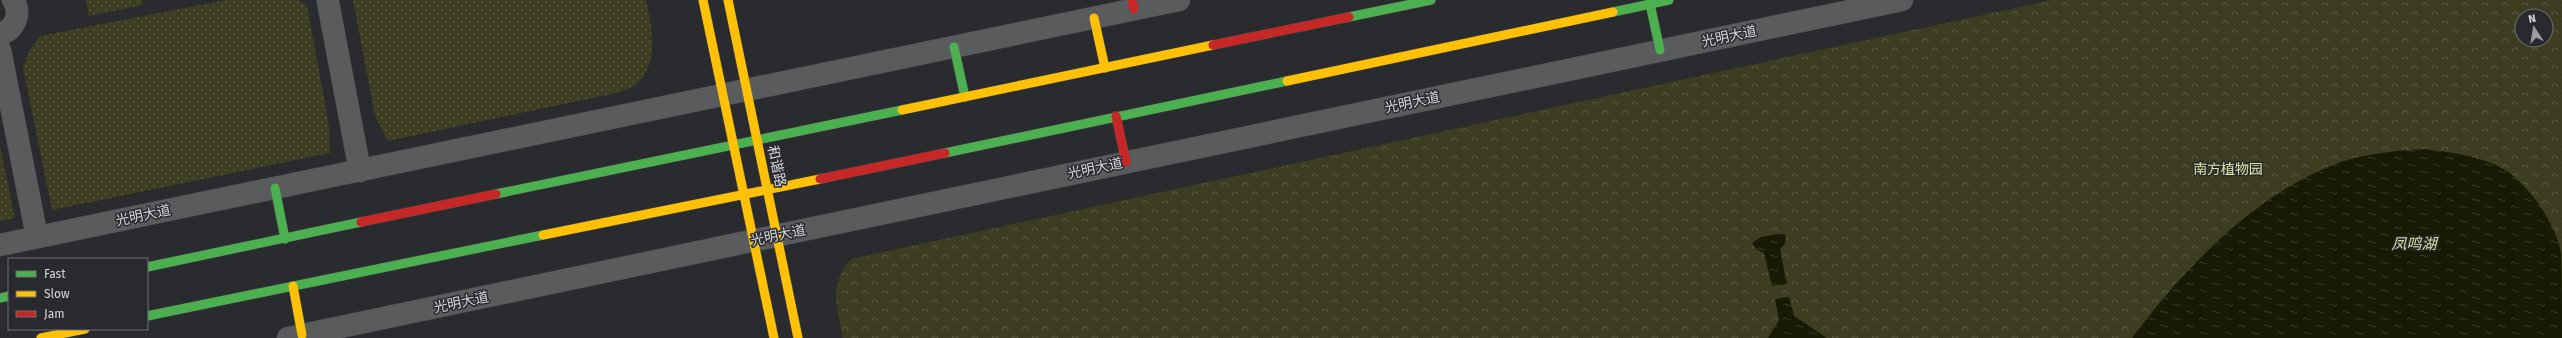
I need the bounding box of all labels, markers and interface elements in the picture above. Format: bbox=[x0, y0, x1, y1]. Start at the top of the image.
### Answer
north arrow bbox=[2514, 8, 2554, 48]
text: N bbox=[2527, 12, 2537, 26]
street label: 光明大道 bbox=[1700, 22, 1758, 51]
street label: 光明大道 bbox=[1383, 88, 1441, 117]
street label: 和谐路 bbox=[764, 144, 789, 188]
street label: 光明大道 bbox=[1066, 154, 1124, 183]
park label: 南方植物园 bbox=[2193, 161, 2263, 178]
street label: 光明大道 bbox=[114, 201, 172, 230]
street label: 光明大道 bbox=[749, 221, 807, 250]
water label: 凤鸣湖 bbox=[2391, 235, 2438, 253]
legend bbox=[8, 258, 148, 330]
text: Fast bbox=[44, 267, 66, 281]
text: Slow bbox=[44, 287, 70, 301]
street label: 光明大道 bbox=[432, 288, 490, 317]
text: Jam bbox=[44, 307, 64, 321]

